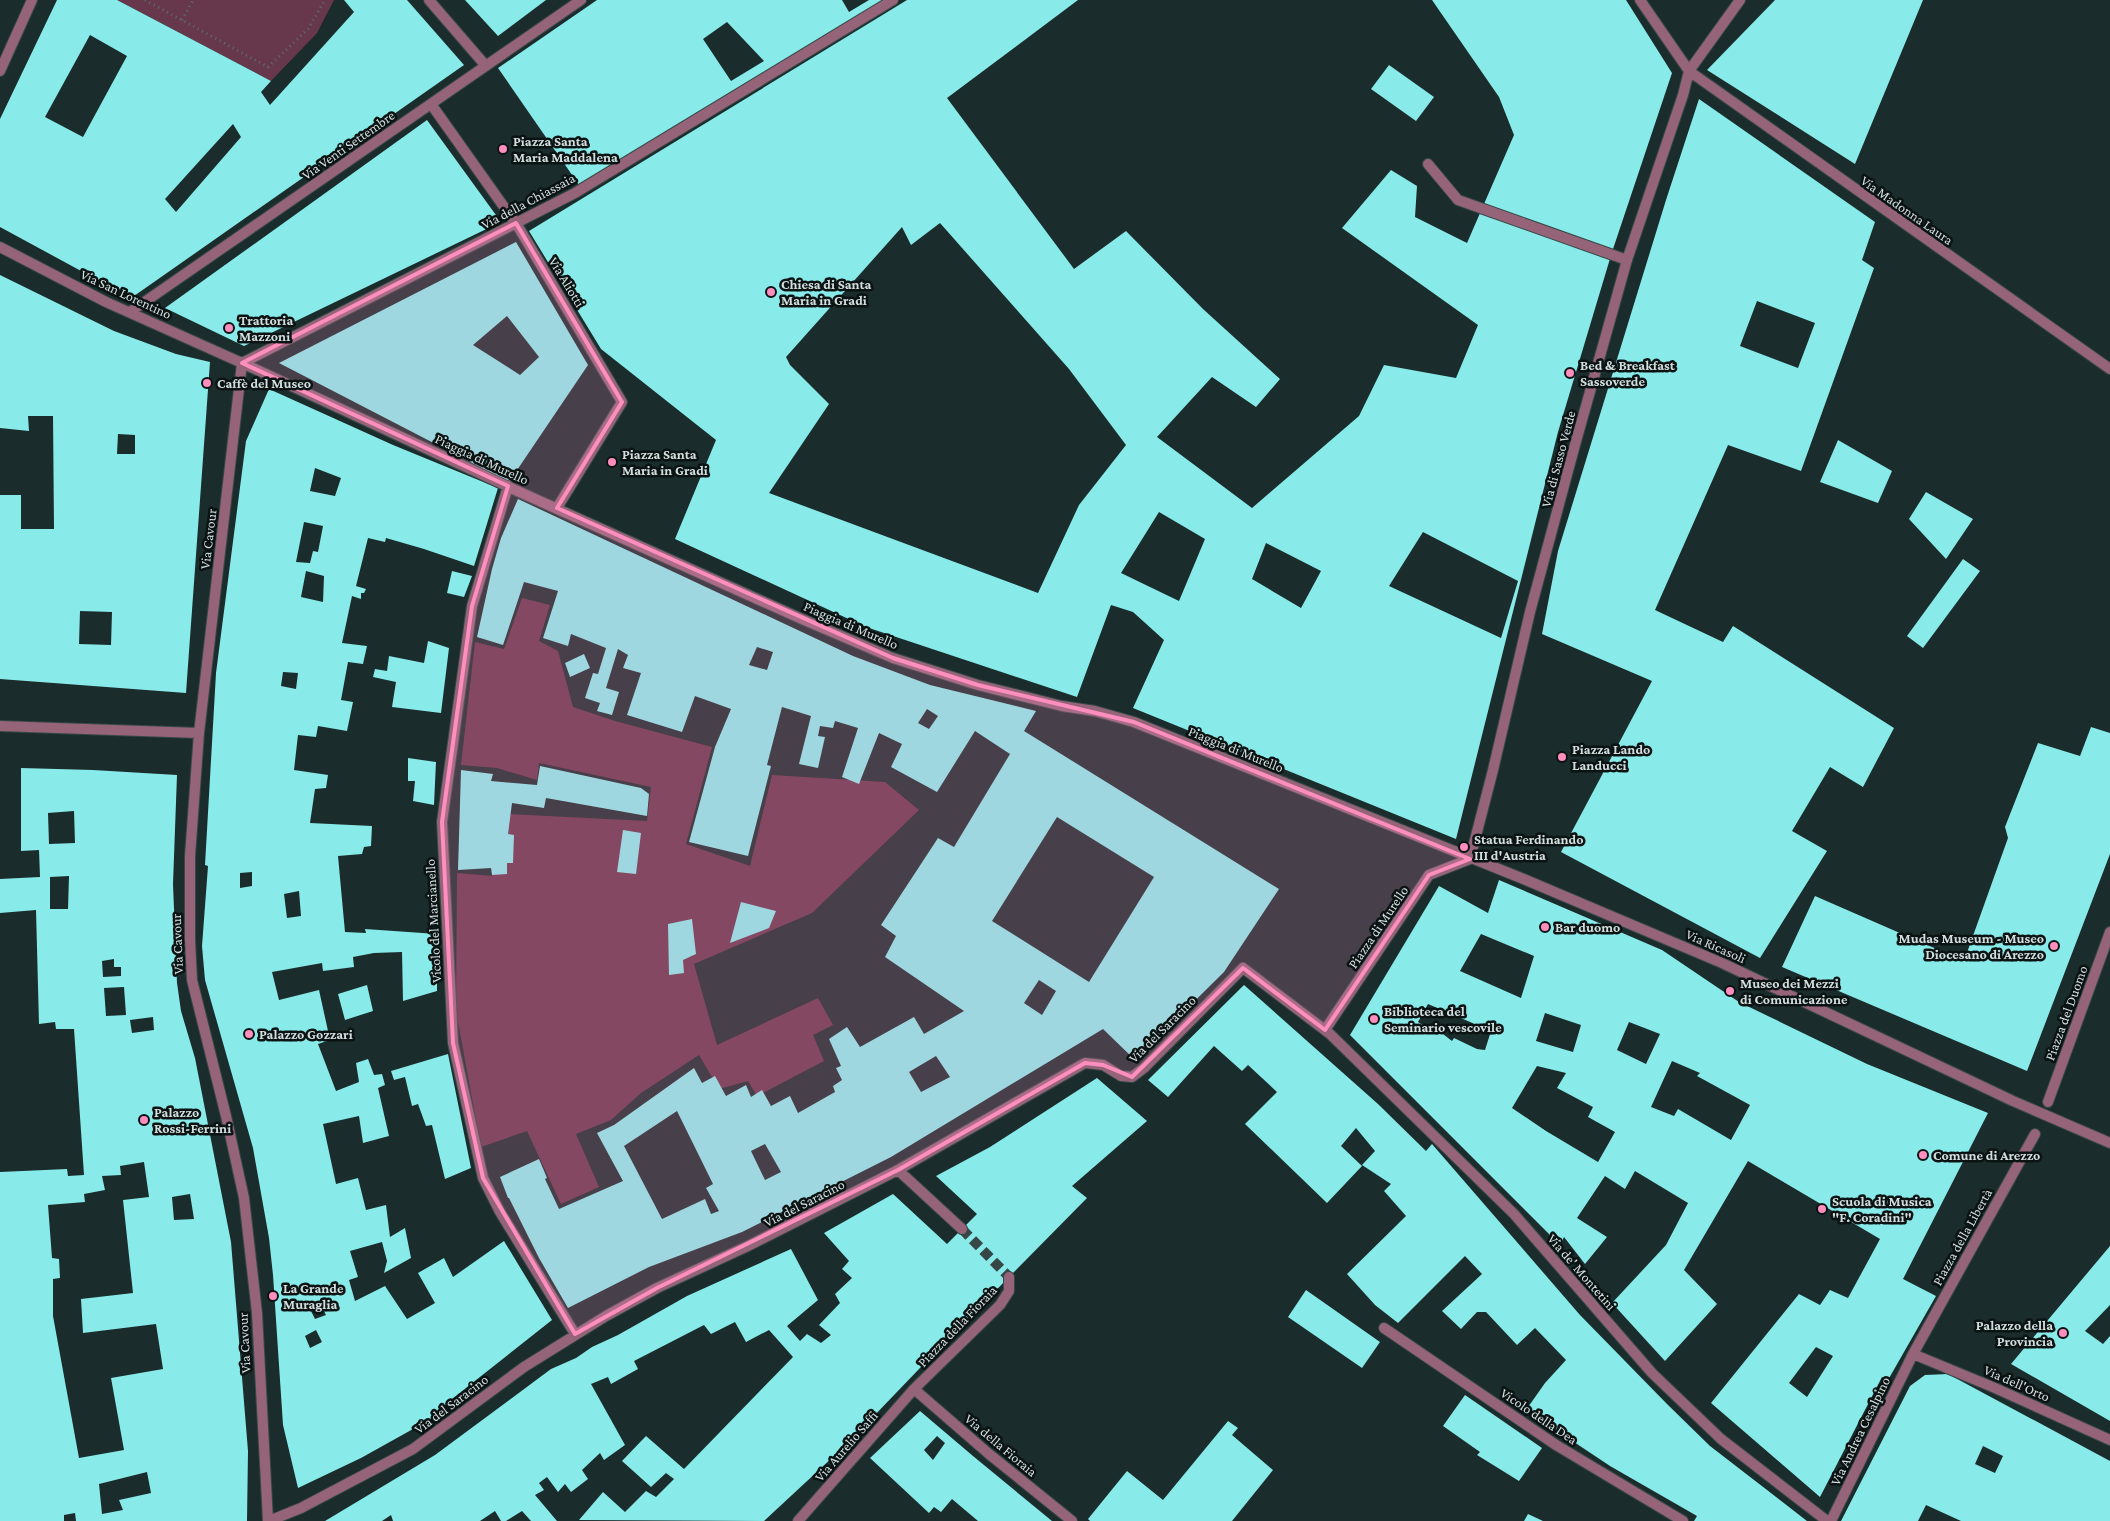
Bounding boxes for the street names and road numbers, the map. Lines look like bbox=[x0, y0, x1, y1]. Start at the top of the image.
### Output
street label: Via Venti Settembre bbox=[298, 107, 398, 183]
street label: Via della Chiassaia bbox=[478, 169, 578, 232]
street label: Via Madonna Laura bbox=[1858, 172, 1957, 248]
street label: Via Aliotti bbox=[546, 254, 588, 310]
street label: Via San Lorentino bbox=[78, 266, 174, 322]
street label: Via di Sasso Verde bbox=[1537, 409, 1579, 509]
street label: Piaggia di Murello bbox=[433, 430, 531, 488]
street label: Via Cavour bbox=[196, 508, 220, 570]
street label: Piaggia di Murello bbox=[801, 598, 901, 652]
street label: Piaggia di Murello bbox=[1186, 723, 1286, 775]
street label: Vicolo del Marcianello bbox=[422, 859, 444, 983]
street label: Piazza di Murello bbox=[1345, 883, 1411, 971]
street label: Via Cavour bbox=[168, 913, 186, 975]
street label: Via Ricasoli bbox=[1683, 926, 1749, 966]
street label: Piazza del Duomo bbox=[2041, 963, 2091, 1063]
street label: Via del Saracino bbox=[1125, 992, 1199, 1066]
street label: Via del Saracino bbox=[761, 1176, 847, 1230]
street label: Piazza della Libertà bbox=[1929, 1185, 1995, 1288]
street label: Via de' Montetini bbox=[1544, 1230, 1620, 1314]
street label: Piazza della Fioraia bbox=[914, 1282, 1000, 1370]
street label: Via Cavour bbox=[234, 1312, 254, 1374]
street label: Via dell'Orto bbox=[1982, 1361, 2052, 1405]
street label: Via del Saracino bbox=[411, 1371, 491, 1437]
street label: Via Andrea Cesalpino bbox=[1827, 1374, 1893, 1488]
street label: Vicolo della Dea bbox=[1498, 1384, 1581, 1448]
street label: Via Aurelio Saffi bbox=[811, 1407, 881, 1485]
street label: Via della Fioraia bbox=[962, 1410, 1041, 1480]

